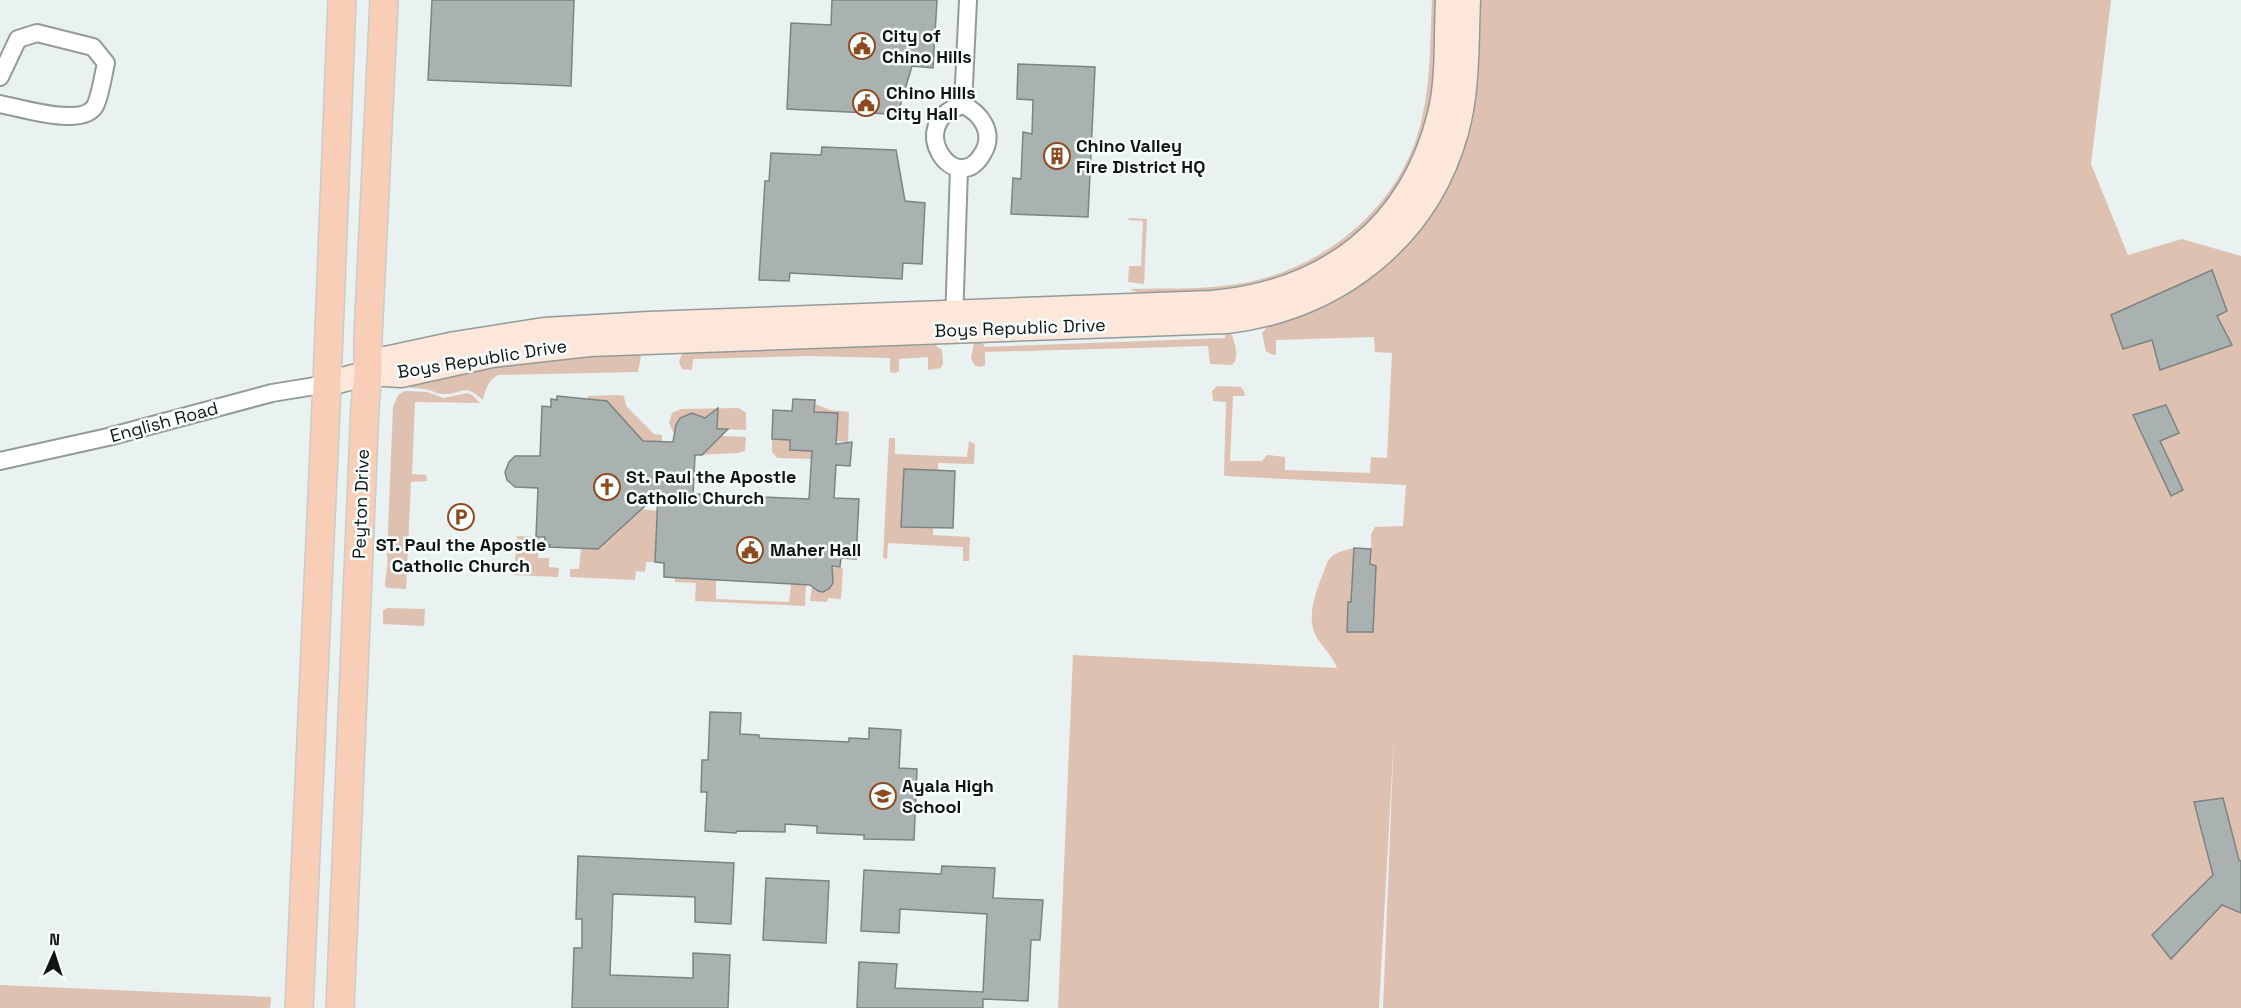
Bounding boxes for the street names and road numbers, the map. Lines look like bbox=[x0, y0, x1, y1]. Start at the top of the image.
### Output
street label: Boys Republic Drive bbox=[934, 313, 1106, 342]
street label: Boys Republic Drive bbox=[395, 334, 569, 383]
street label: English Road bbox=[107, 396, 220, 447]
street label: Peyton Drive bbox=[347, 449, 374, 559]

